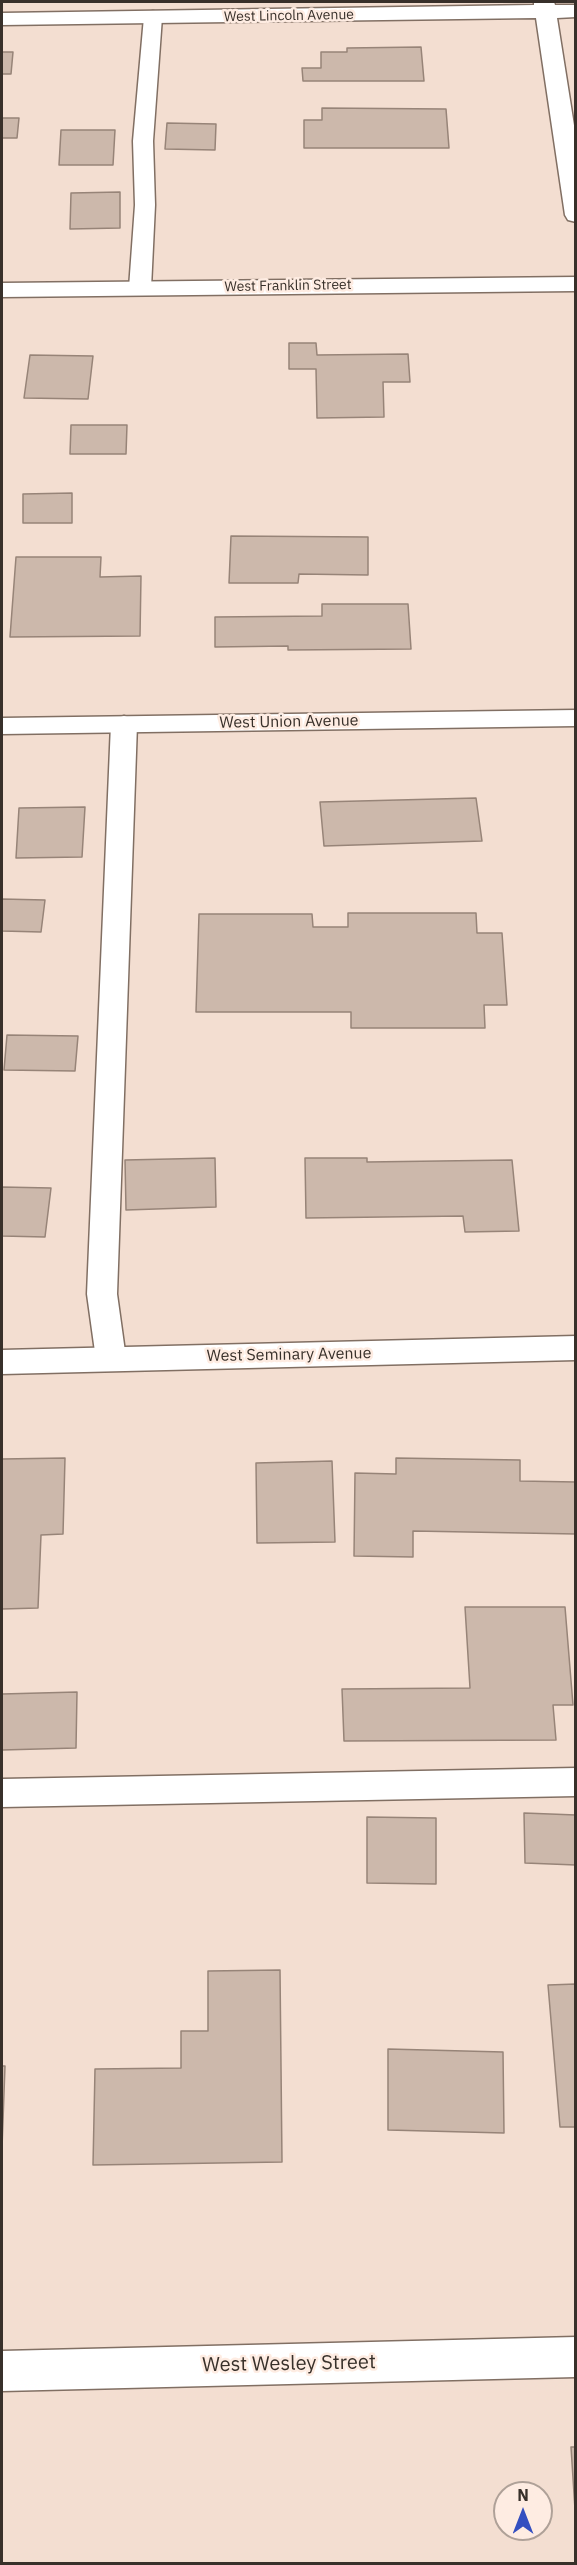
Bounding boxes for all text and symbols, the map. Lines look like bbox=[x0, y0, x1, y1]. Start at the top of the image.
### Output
street label: West Lincoln Avenue bbox=[224, 6, 354, 26]
street label: West Franklin Street bbox=[224, 276, 352, 296]
street label: West Union Avenue bbox=[219, 711, 359, 733]
street label: West Seminary Avenue bbox=[206, 1344, 372, 1366]
street label: West Wesley Street bbox=[202, 2350, 376, 2378]
north arrow bbox=[493, 2481, 553, 2541]
text: N bbox=[517, 2485, 529, 2505]

